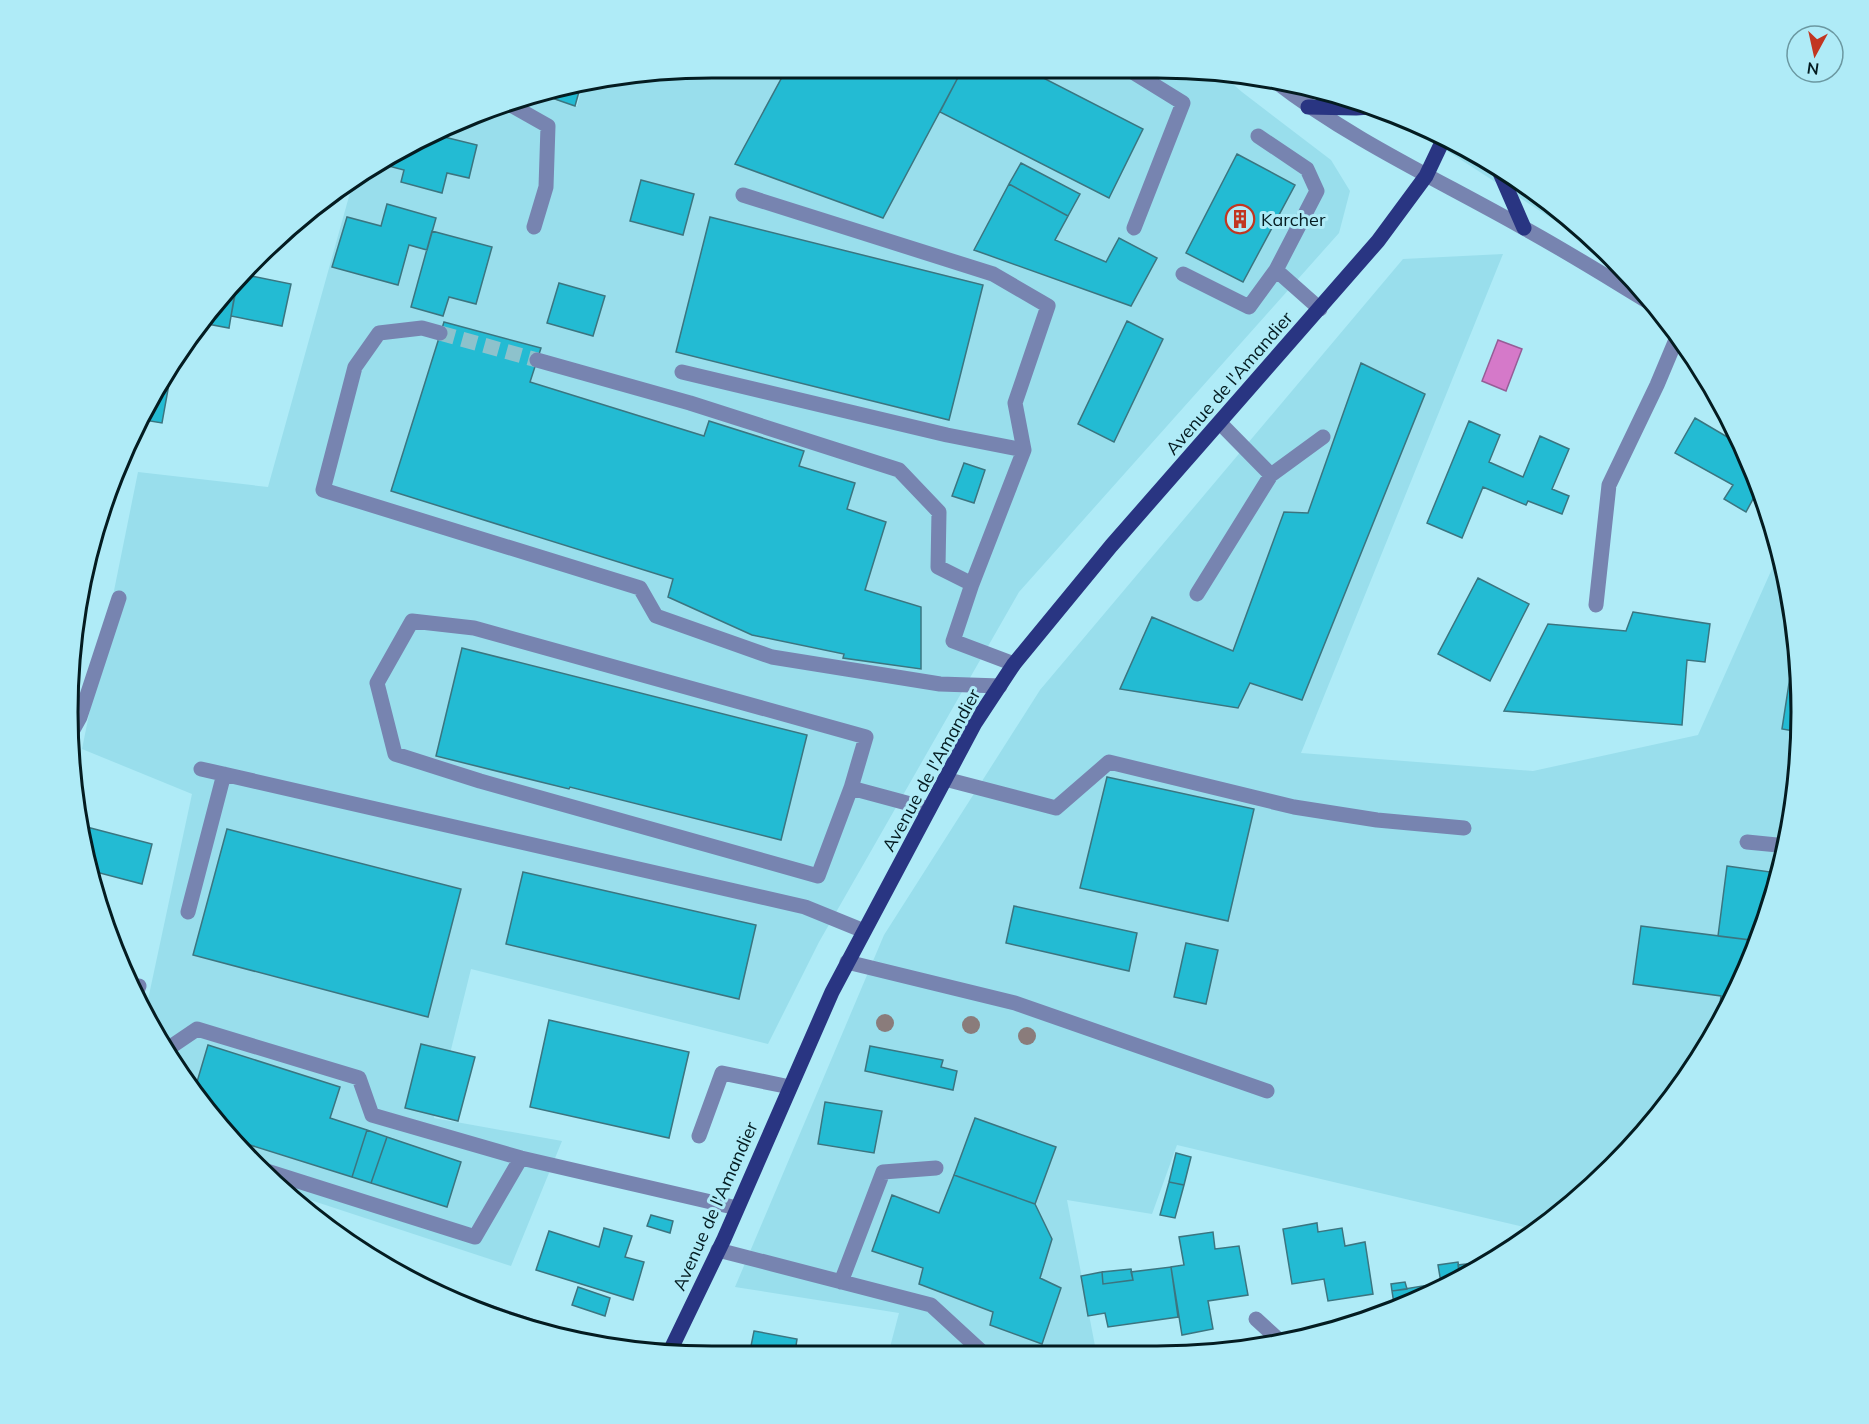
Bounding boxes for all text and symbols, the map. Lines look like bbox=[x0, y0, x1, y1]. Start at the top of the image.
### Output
north arrow bbox=[1785, 24, 1845, 84]
text: N bbox=[1806, 58, 1820, 80]
building icon: Karcher bbox=[1224, 203, 1256, 235]
place label: Karcher bbox=[1261, 208, 1326, 231]
street label: Avenue de l'Amandier bbox=[1160, 306, 1298, 460]
street label: Avenue de l'Amandier bbox=[877, 684, 986, 855]
street label: Avenue de l'Amandier bbox=[667, 1117, 763, 1294]

